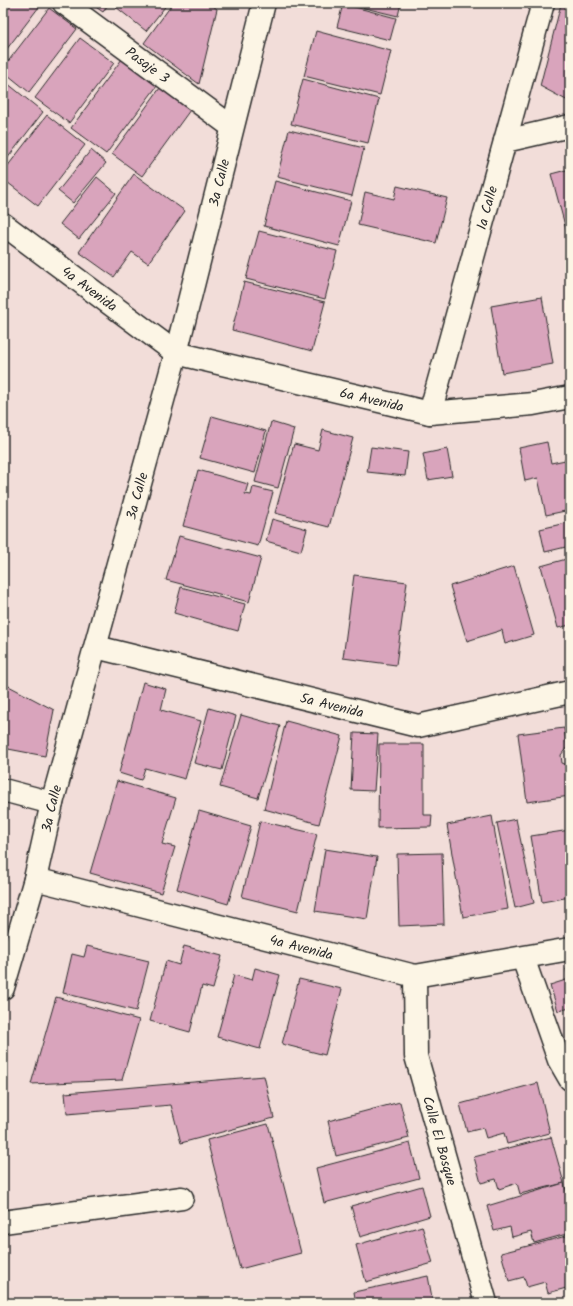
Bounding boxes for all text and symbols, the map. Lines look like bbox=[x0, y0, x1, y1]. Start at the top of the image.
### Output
street label: Pasaje 3 bbox=[120, 42, 174, 89]
street label: 3a Calle bbox=[203, 156, 237, 209]
street label: 1a Calle bbox=[471, 183, 504, 232]
street label: 4a Avenida bbox=[56, 261, 122, 318]
street label: 6a Avenida bbox=[337, 382, 406, 418]
street label: 3a Calle bbox=[121, 469, 155, 522]
street label: 5a Avenida bbox=[298, 687, 366, 724]
street label: 3a Calle bbox=[36, 782, 69, 835]
street label: 4a Avenida bbox=[267, 929, 335, 967]
street label: Calle El Bosque bbox=[416, 1094, 462, 1189]

